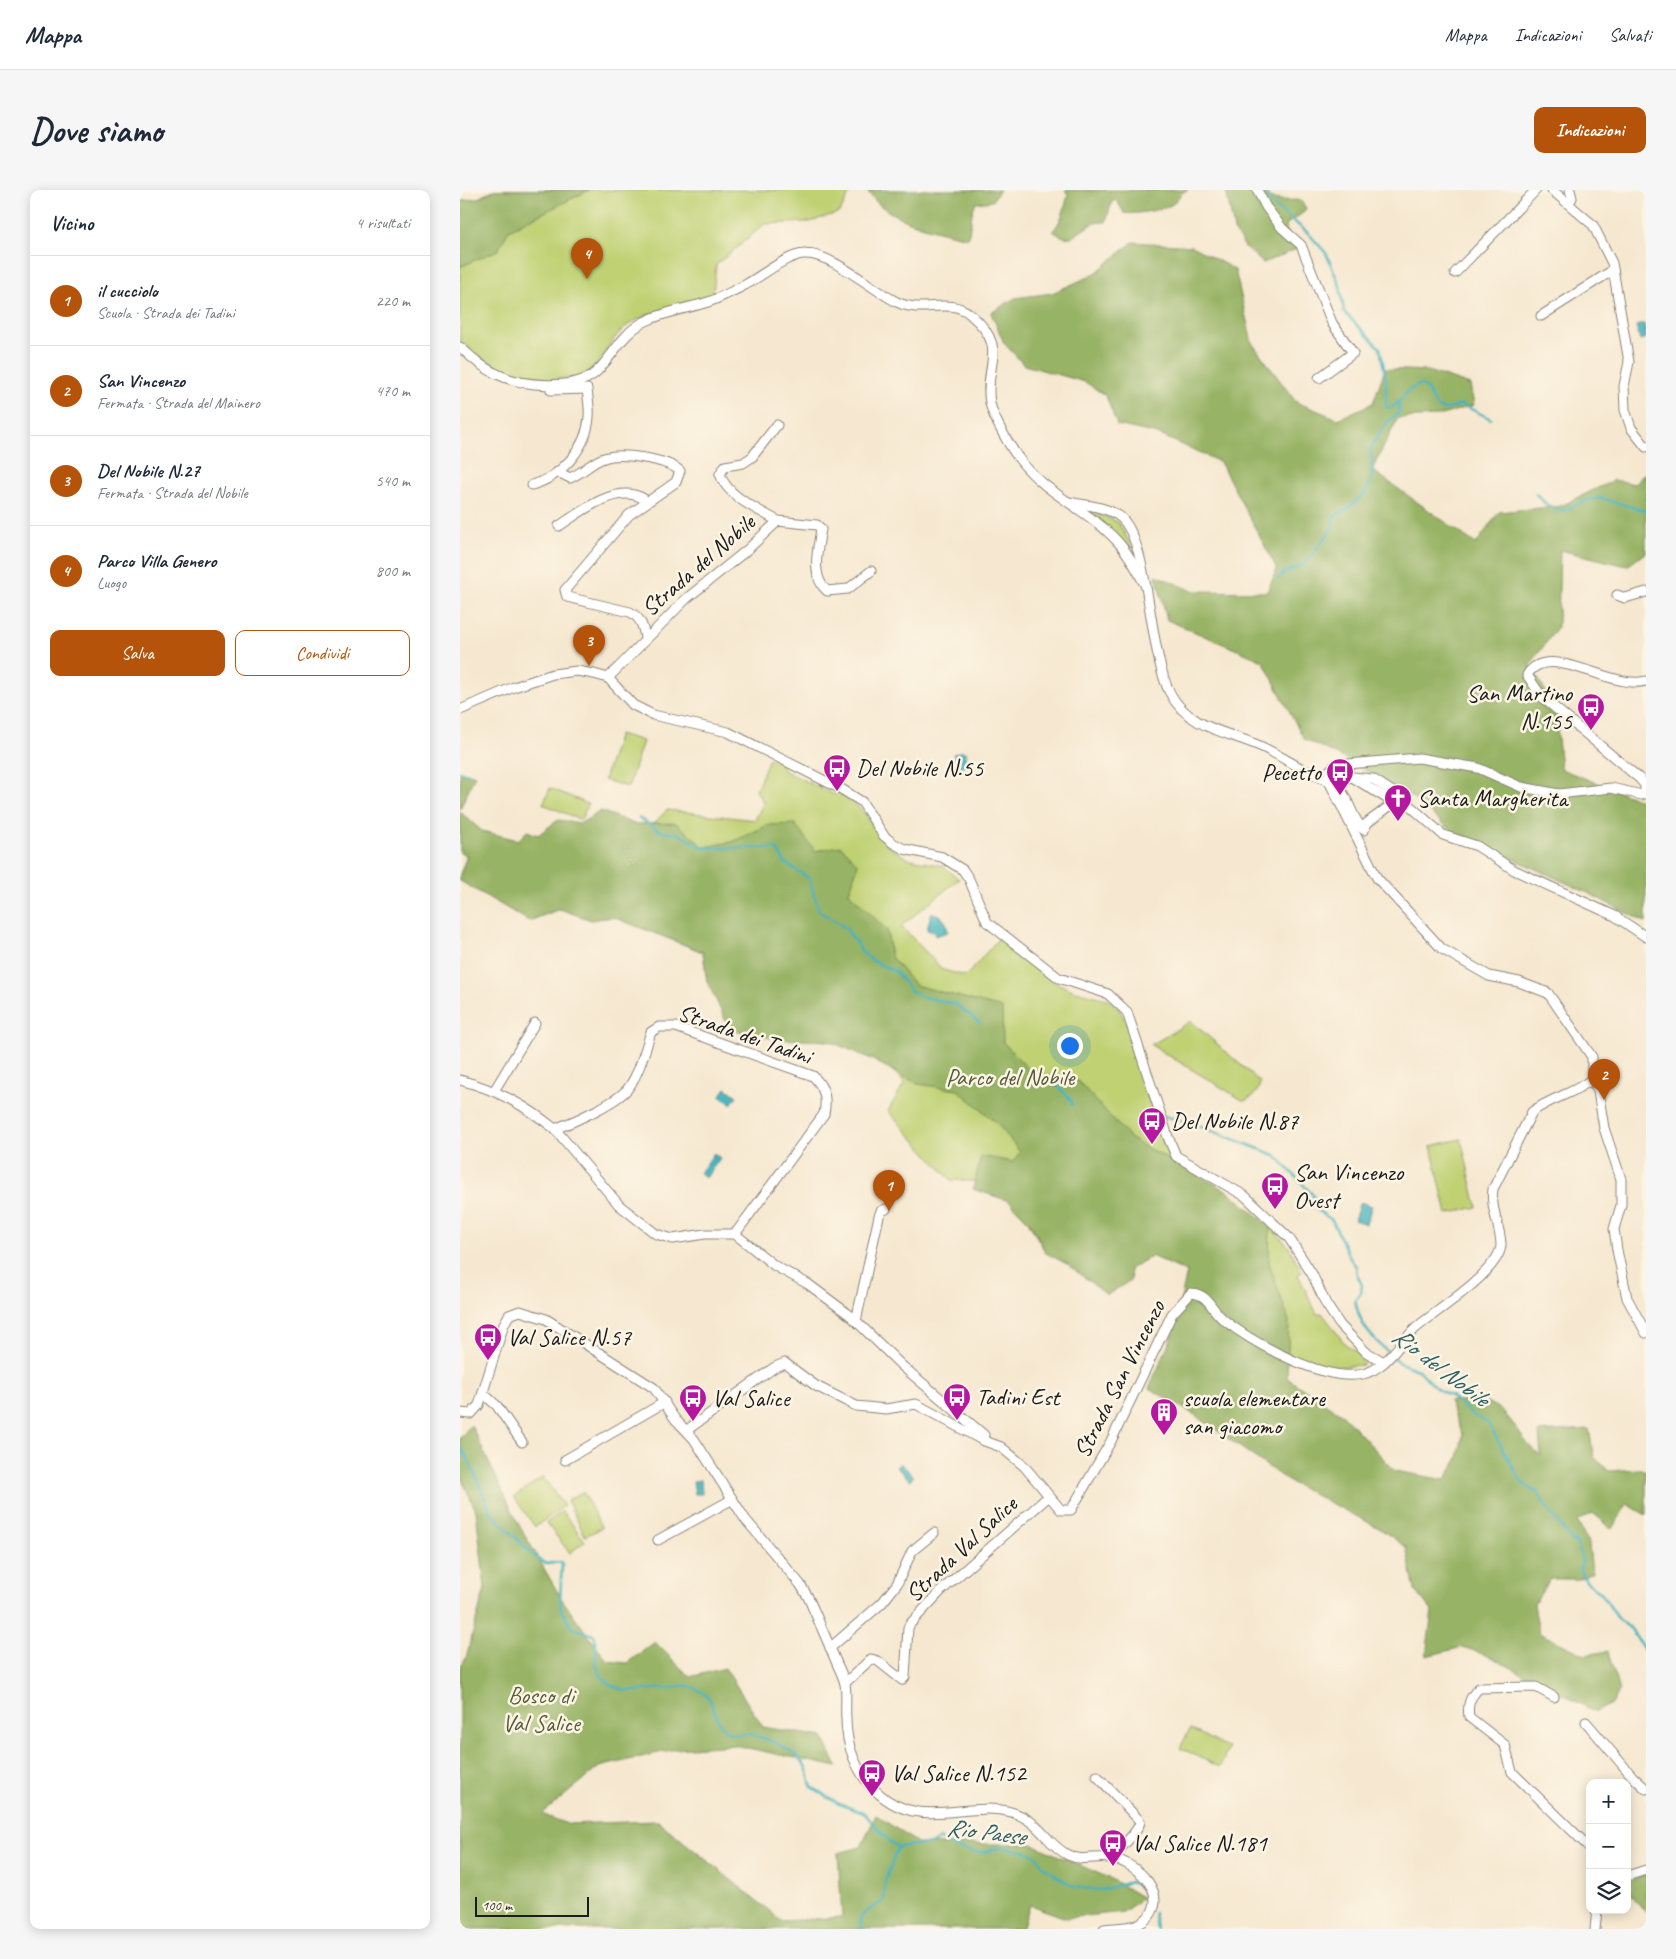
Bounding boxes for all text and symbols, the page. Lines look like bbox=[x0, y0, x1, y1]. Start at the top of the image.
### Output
text: Mappa bbox=[25, 20, 81, 50]
text: Mappa bbox=[1445, 24, 1487, 46]
text: Indicazioni bbox=[1515, 24, 1581, 46]
text: Salvati bbox=[1609, 24, 1651, 46]
button: Indicazioni bbox=[1534, 107, 1646, 153]
text: Dove siamo bbox=[30, 108, 163, 153]
text: Vicino bbox=[50, 210, 93, 236]
text: 4 risultati bbox=[356, 213, 410, 233]
pin: 4 bbox=[571, 238, 603, 279]
text: il cucciolo bbox=[97, 279, 158, 303]
text: 1 bbox=[62, 291, 70, 311]
text: 220 m bbox=[376, 291, 410, 311]
text: Scuola · Strada dei Tadini bbox=[97, 303, 235, 323]
text: San Vincenzo bbox=[97, 369, 185, 393]
text: 2 bbox=[62, 381, 70, 401]
text: 470 m bbox=[376, 381, 410, 401]
text: Fermata · Strada del Mainero bbox=[97, 393, 260, 413]
text: Del Nobile N.27 bbox=[97, 459, 200, 483]
text: 3 bbox=[62, 471, 70, 491]
text: 540 m bbox=[376, 471, 410, 491]
text: Fermata · Strada del Nobile bbox=[97, 483, 248, 503]
street label: Strada del Nobile bbox=[635, 506, 763, 623]
text: Parco Villa Genero bbox=[97, 549, 216, 573]
text: 4 bbox=[62, 561, 70, 581]
text: 800 m bbox=[376, 561, 410, 581]
text: Luogo bbox=[97, 573, 126, 593]
pin: 3 bbox=[573, 625, 605, 666]
button: Salva bbox=[50, 630, 225, 676]
button: Condividi bbox=[235, 630, 410, 676]
place label: San Martino N.155 bbox=[1466, 678, 1574, 736]
bus stop icon: San Martino N.155 bbox=[1576, 692, 1606, 731]
bus stop icon: Del Nobile N.55 bbox=[822, 753, 852, 792]
place label: Del Nobile N.55 bbox=[856, 753, 985, 783]
place label: Pecetto bbox=[1262, 757, 1323, 787]
bus stop icon: Pecetto bbox=[1325, 757, 1355, 796]
church icon: Santa Margherita bbox=[1383, 783, 1413, 822]
place label: Santa Margherita bbox=[1417, 783, 1569, 813]
street label: Strada dei Tadini bbox=[674, 997, 818, 1072]
your location bbox=[1057, 1033, 1083, 1059]
pin: 2 bbox=[1588, 1059, 1620, 1100]
park label: Parco del Nobile bbox=[946, 1062, 1077, 1092]
bus stop icon: Del Nobile N.87 bbox=[1137, 1106, 1167, 1145]
place label: Del Nobile N.87 bbox=[1171, 1106, 1300, 1136]
place label: San Vincenzo Ovest bbox=[1294, 1157, 1405, 1215]
pin: 1 bbox=[873, 1170, 905, 1211]
bus stop icon: San Vincenzo Ovest bbox=[1260, 1171, 1290, 1210]
street label: Strada San Vincenzo bbox=[1066, 1294, 1172, 1463]
water label: Rio del Nobile bbox=[1386, 1320, 1498, 1416]
bus stop icon: Val Salice N.57 bbox=[473, 1322, 503, 1361]
place label: Val Salice N.57 bbox=[507, 1322, 632, 1352]
bus stop icon: Tadini Est bbox=[942, 1382, 972, 1421]
place label: Tadini Est bbox=[976, 1382, 1061, 1412]
bus stop icon: Val Salice bbox=[678, 1383, 708, 1422]
place label: Val Salice bbox=[712, 1383, 792, 1413]
place label: scuola elementare san giacomo bbox=[1183, 1383, 1327, 1441]
building icon: scuola elementare san giacomo bbox=[1149, 1397, 1179, 1436]
street label: Strada Val Salice bbox=[899, 1488, 1025, 1608]
park label: Bosco di Val Salice bbox=[502, 1680, 582, 1738]
bus stop icon: Val Salice N.152 bbox=[857, 1758, 887, 1797]
place label: Val Salice N.152 bbox=[891, 1758, 1028, 1788]
map controls bbox=[1586, 1779, 1631, 1914]
button: + bbox=[1586, 1779, 1631, 1824]
water label: Rio Paese bbox=[945, 1811, 1031, 1853]
button: − bbox=[1586, 1824, 1631, 1869]
bus stop icon: Val Salice N.181 bbox=[1098, 1828, 1128, 1867]
place label: Val Salice N.181 bbox=[1132, 1828, 1268, 1858]
button: layers bbox=[1586, 1869, 1631, 1914]
scale bar bbox=[475, 1894, 589, 1917]
text: 100 m bbox=[482, 1897, 512, 1914]

